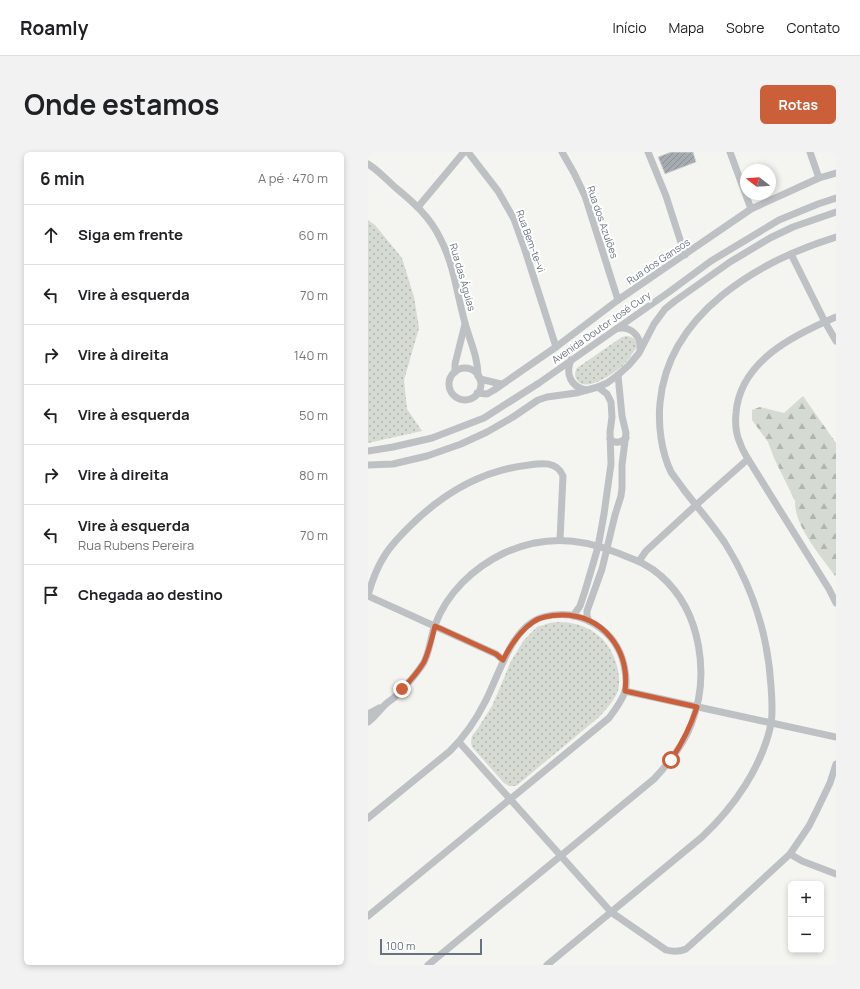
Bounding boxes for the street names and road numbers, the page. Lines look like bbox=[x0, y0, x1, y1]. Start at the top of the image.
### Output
street label: Rua dos Azulões bbox=[584, 184, 622, 260]
street label: Rua Bem-te-vi bbox=[513, 208, 549, 274]
street label: Rua dos Gansos bbox=[624, 235, 692, 287]
street label: Rua das Águias bbox=[447, 241, 479, 313]
street label: Avenida Doutor José Cury bbox=[549, 287, 654, 366]

